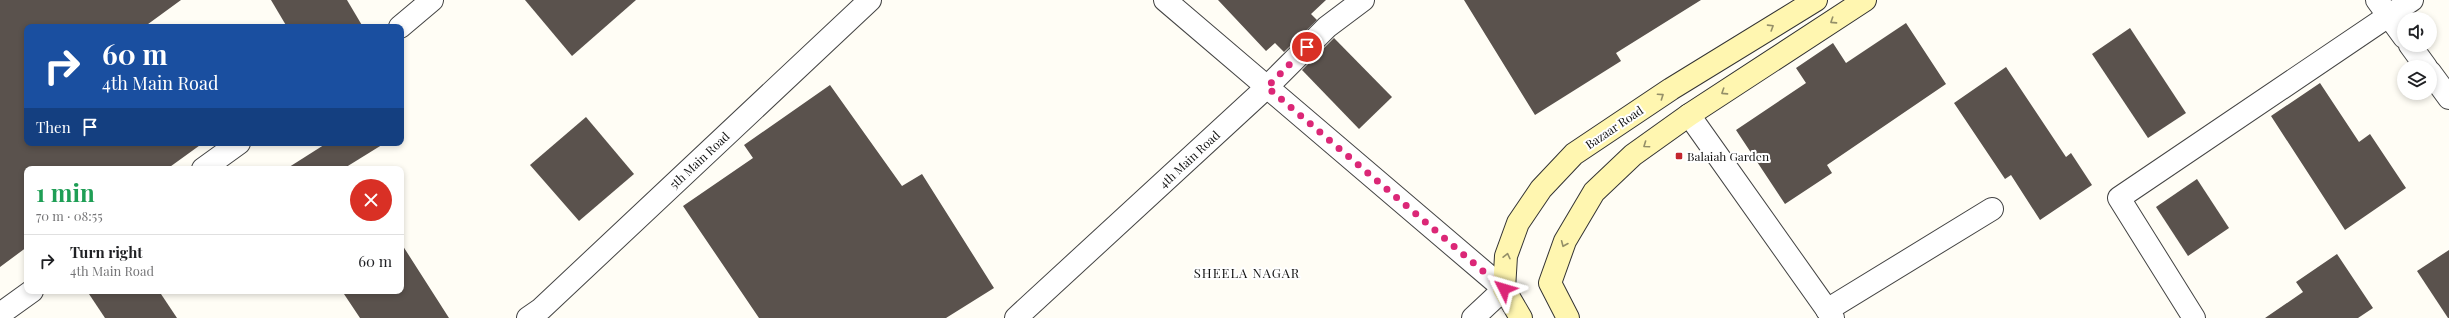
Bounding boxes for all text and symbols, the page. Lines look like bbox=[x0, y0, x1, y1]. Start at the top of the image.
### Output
map controls bbox=[2397, 12, 2437, 100]
button: sound bbox=[2397, 12, 2437, 52]
one-way arrow bbox=[1830, 16, 1837, 24]
one-way arrow bbox=[1767, 24, 1774, 32]
pin bbox=[1290, 30, 1324, 64]
text: 60 m bbox=[102, 35, 168, 72]
icon: arrive bbox=[1296, 36, 1318, 58]
icon: right bbox=[36, 40, 88, 92]
button: layers bbox=[2397, 60, 2437, 100]
text: 4th Main Road bbox=[102, 71, 218, 95]
one-way arrow bbox=[1721, 87, 1728, 95]
one-way arrow bbox=[1657, 93, 1664, 101]
street label: Bazaar Road bbox=[1582, 102, 1646, 152]
icon: arrive bbox=[79, 116, 101, 138]
text: Then bbox=[36, 117, 71, 137]
street label: 4th Main Road bbox=[1155, 127, 1223, 191]
street label: 5th Main Road bbox=[666, 128, 732, 192]
one-way arrow bbox=[1643, 141, 1650, 148]
place label: Balaiah Garden bbox=[1687, 148, 1769, 164]
marker: Balaiah Garden bbox=[1674, 151, 1684, 161]
text: 1 min bbox=[36, 176, 95, 208]
button: close bbox=[350, 179, 392, 221]
text: 70 m · 08:55 bbox=[36, 207, 103, 224]
one-way arrow bbox=[1561, 240, 1569, 248]
text: Turn right bbox=[70, 242, 143, 262]
icon: right bbox=[36, 250, 58, 272]
text: 60 m bbox=[358, 251, 392, 271]
one-way arrow bbox=[1503, 252, 1511, 259]
text: 4th Main Road bbox=[70, 262, 154, 279]
district label: SHEELA NAGAR bbox=[1194, 264, 1300, 281]
position arrow bbox=[1483, 268, 1525, 310]

